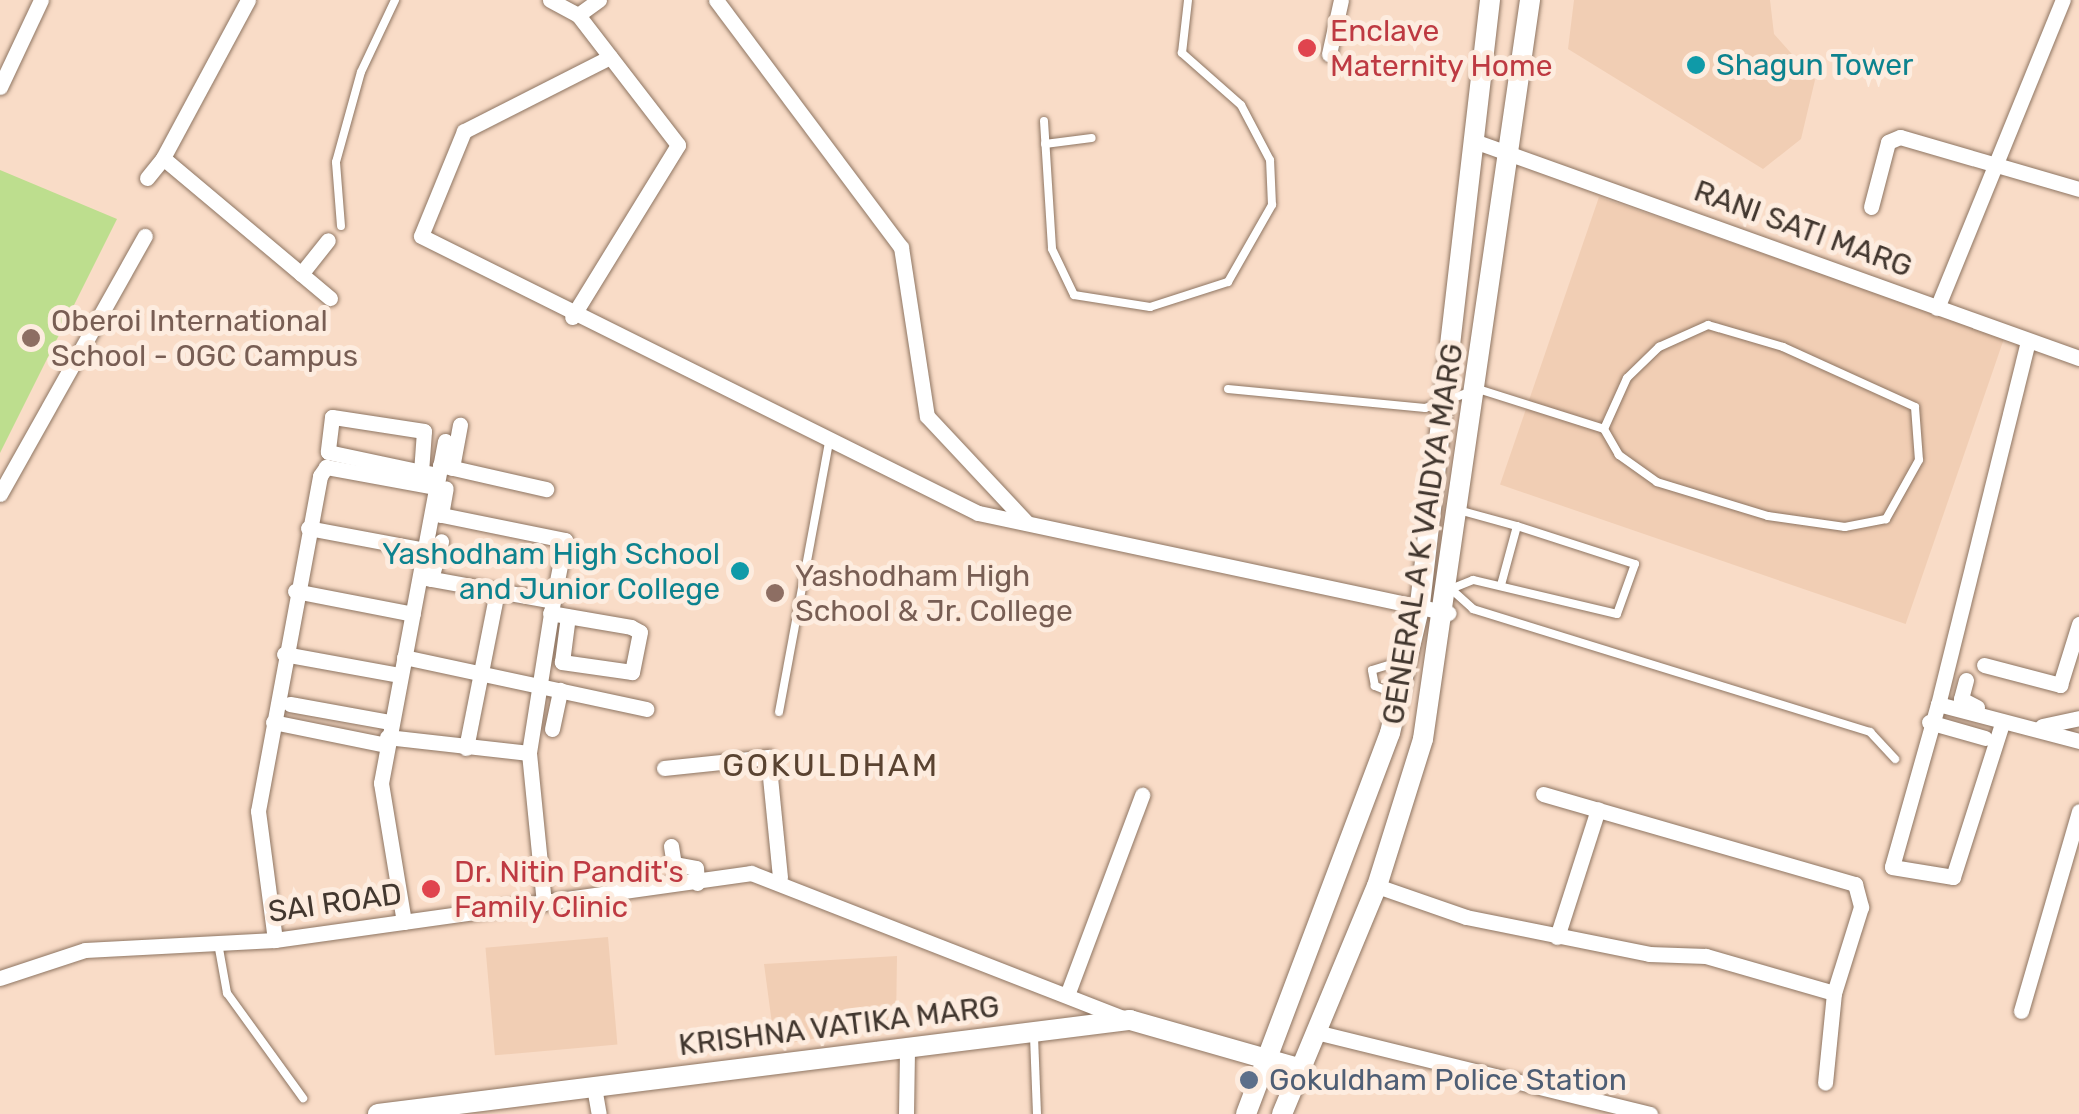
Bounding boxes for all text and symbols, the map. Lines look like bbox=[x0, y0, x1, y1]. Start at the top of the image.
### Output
place label: Enclave Maternity Home bbox=[1330, 13, 1553, 84]
marker: Enclave Maternity Home bbox=[1294, 35, 1320, 61]
place label: Shagun Tower bbox=[1716, 47, 1914, 83]
marker: Shagun Tower bbox=[1685, 54, 1707, 76]
street label: RANI SATI MARG bbox=[1689, 173, 1917, 285]
place label: Oberoi International School - OGC Campus bbox=[51, 303, 358, 374]
marker: Oberoi International School - OGC Campus bbox=[20, 327, 42, 349]
street label: GENERAL A K VAIDYA MARG bbox=[1375, 339, 1471, 729]
place label: Yashodham High School and Junior College bbox=[382, 536, 720, 606]
place label: Yashodham High School & Jr. College bbox=[795, 558, 1073, 628]
marker: Yashodham High School and Junior College bbox=[729, 560, 751, 582]
marker: Yashodham High School & Jr. College bbox=[764, 582, 786, 604]
district label: GOKULDHAM bbox=[722, 746, 940, 784]
place label: Dr. Nitin Pandit's Family Clinic bbox=[454, 854, 684, 924]
street label: SAI ROAD bbox=[266, 876, 404, 930]
marker: Dr. Nitin Pandit's Family Clinic bbox=[418, 876, 444, 902]
street label: KRISHNA VATIKA MARG bbox=[675, 988, 1003, 1064]
place label: Gokuldham Police Station bbox=[1269, 1062, 1627, 1098]
marker: Gokuldham Police Station bbox=[1238, 1069, 1260, 1091]

